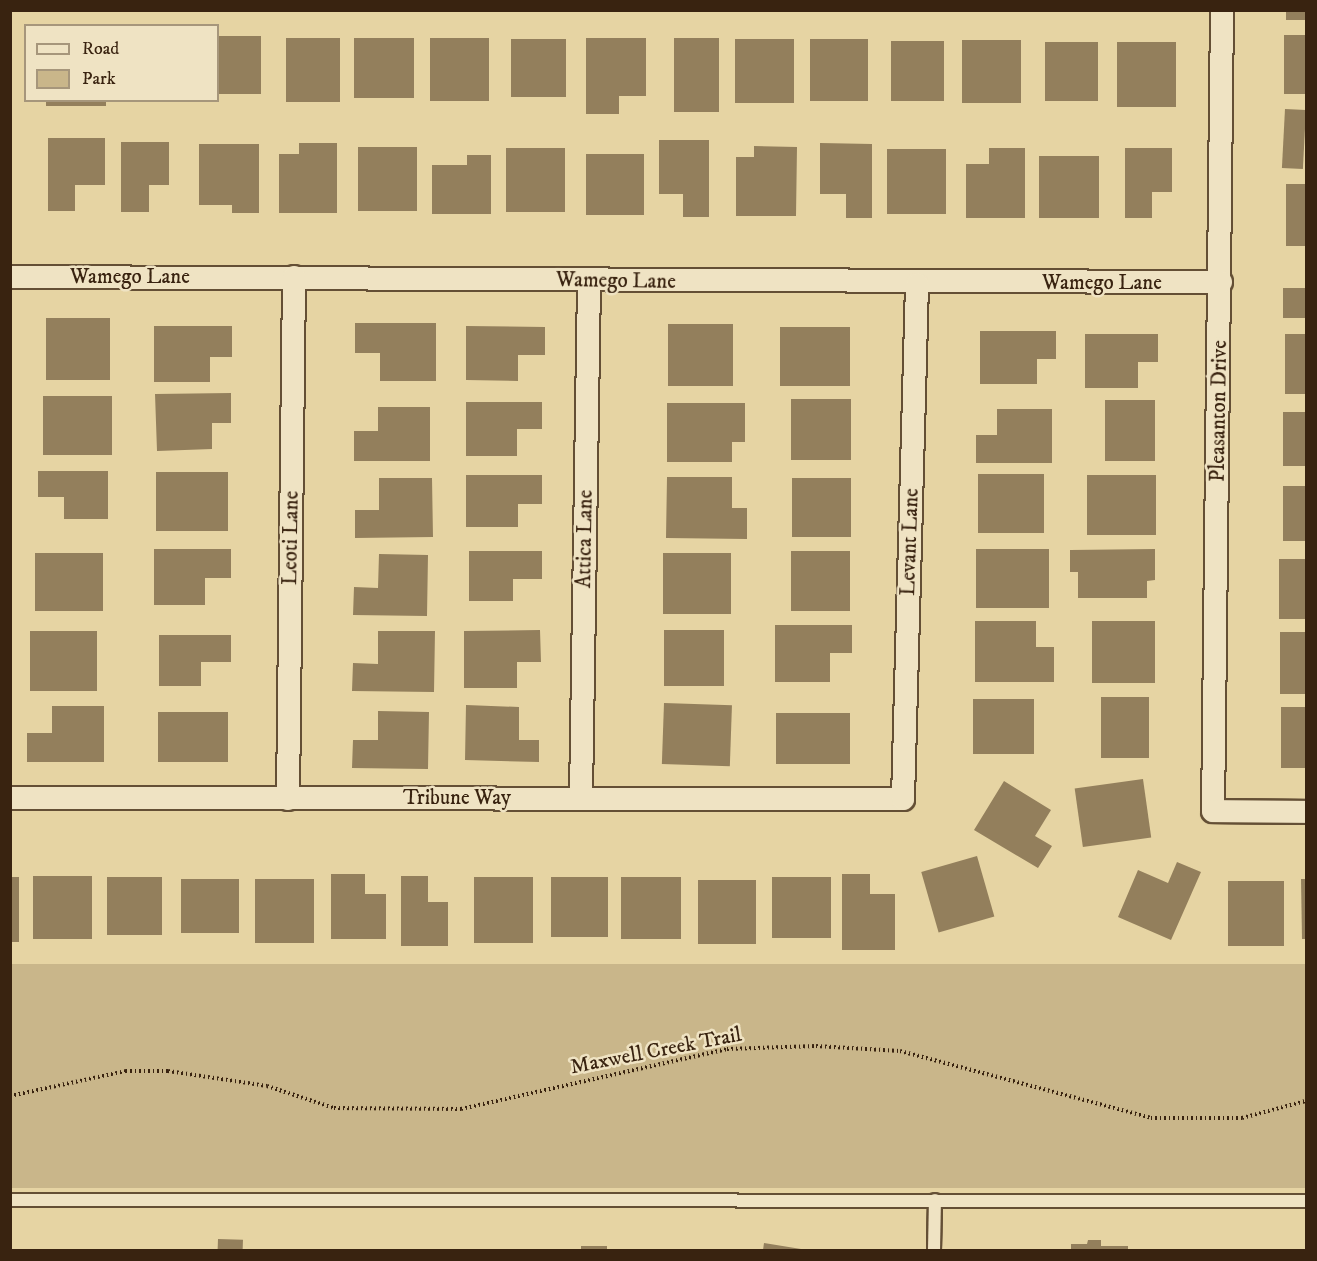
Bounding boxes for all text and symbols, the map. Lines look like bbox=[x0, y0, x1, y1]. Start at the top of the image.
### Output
legend bbox=[24, 24, 219, 102]
text: Road bbox=[82, 38, 119, 60]
text: Park bbox=[82, 68, 116, 90]
street label: Wamego Lane bbox=[70, 264, 190, 290]
street label: Wamego Lane bbox=[556, 267, 676, 295]
street label: Wamego Lane bbox=[1042, 270, 1162, 296]
street label: Pleasanton Drive bbox=[1205, 340, 1233, 482]
street label: Levant Lane bbox=[896, 488, 924, 596]
street label: Attica Lane bbox=[572, 490, 598, 588]
street label: Leoti Lane bbox=[278, 491, 304, 585]
street label: Tribune Way bbox=[403, 785, 511, 811]
street label: Maxwell Creek Trail bbox=[568, 1022, 744, 1080]

